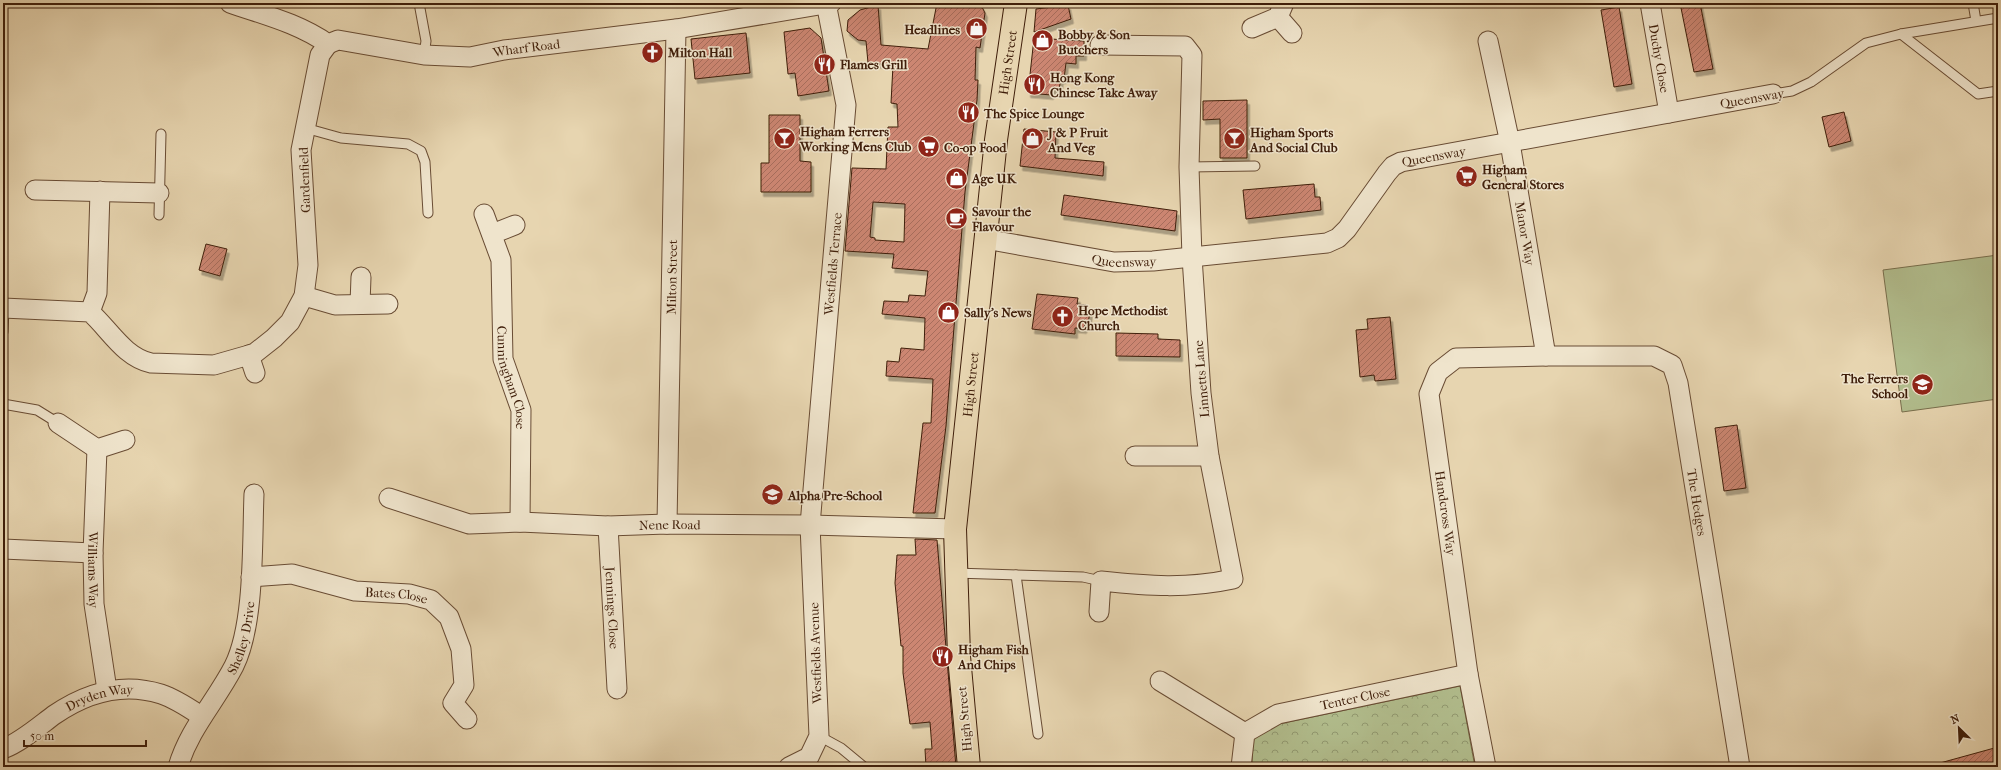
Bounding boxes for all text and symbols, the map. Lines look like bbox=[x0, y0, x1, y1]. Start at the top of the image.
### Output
shop icon: Headlines bbox=[963, 16, 989, 42]
place label: Headlines bbox=[904, 22, 960, 37]
street label: Duchy Close bbox=[1646, 23, 1672, 94]
place label: Bobby & Son Butchers bbox=[1058, 27, 1131, 57]
shop icon: Bobby & Son Butchers bbox=[1029, 28, 1055, 54]
street label: High Street bbox=[996, 29, 1020, 96]
street label: Wharf Road bbox=[491, 36, 562, 60]
church icon: Milton Hall bbox=[639, 39, 665, 65]
place label: Milton Hall bbox=[667, 45, 733, 60]
restaurant icon: Flames Grill bbox=[811, 51, 837, 77]
place label: Flames Grill bbox=[839, 57, 908, 72]
place label: Hong Kong Chinese Take Away bbox=[1050, 70, 1159, 101]
restaurant icon: Hong Kong Chinese Take Away bbox=[1021, 71, 1047, 97]
street label: Queensway bbox=[1719, 85, 1786, 112]
restaurant icon: The Spice Lounge bbox=[956, 100, 982, 126]
place label: The Spice Lounge bbox=[983, 106, 1085, 122]
place label: Higham Ferrers Working Mens Club bbox=[799, 124, 911, 155]
bar icon: Higham Ferrers Working Mens Club bbox=[771, 125, 797, 151]
place label: J & P Fruit And Veg bbox=[1046, 125, 1108, 156]
place label: Higham Sports And Social Club bbox=[1249, 125, 1338, 155]
shop icon: J & P Fruit And Veg bbox=[1019, 126, 1045, 152]
bar icon: Higham Sports And Social Club bbox=[1221, 126, 1247, 152]
supermarket icon: Co-op Food bbox=[916, 134, 942, 160]
place label: Co-op Food bbox=[944, 140, 1007, 156]
street label: Queensway bbox=[1401, 143, 1468, 170]
street label: Gardenfield bbox=[296, 146, 313, 213]
place label: Higham General Stores bbox=[1482, 162, 1564, 192]
supermarket icon: Higham General Stores bbox=[1454, 163, 1480, 189]
shop icon: Age UK bbox=[944, 165, 970, 191]
place label: Age UK bbox=[971, 171, 1018, 187]
street label: Manor Way bbox=[1512, 200, 1538, 268]
place label: Savour the Flavour bbox=[971, 204, 1032, 234]
cafe icon: Savour the Flavour bbox=[943, 205, 969, 231]
street label: Westfields Terrace bbox=[821, 211, 845, 317]
street label: Milton Street bbox=[664, 239, 680, 315]
street label: Queensway bbox=[1090, 251, 1158, 270]
shop icon: Sally's News bbox=[935, 299, 961, 325]
place label: Hope Methodist Church bbox=[1078, 303, 1168, 333]
church icon: Hope Methodist Church bbox=[1049, 304, 1075, 330]
place label: Sally's News bbox=[964, 305, 1032, 321]
street label: Cunningham Close bbox=[494, 325, 528, 430]
street label: Linnetts Lane bbox=[1191, 339, 1212, 418]
street label: High Street bbox=[960, 351, 982, 418]
place label: The Ferrers School bbox=[1840, 371, 1908, 401]
school or university icon: The Ferrers School bbox=[1910, 372, 1936, 398]
street label: The Hedges bbox=[1684, 468, 1710, 537]
street label: Handcross Way bbox=[1432, 470, 1459, 558]
school or university icon: Alpha Pre-School bbox=[760, 482, 786, 508]
place label: Alpha Pre-School bbox=[787, 488, 883, 504]
street label: Nene Road bbox=[639, 517, 702, 533]
street label: Williams Way bbox=[85, 530, 102, 610]
street label: Jennings Close bbox=[602, 565, 622, 650]
street label: Bates Close bbox=[365, 585, 430, 607]
street label: Shelley Drive bbox=[224, 600, 258, 677]
street label: Westfields Avenue bbox=[806, 601, 825, 705]
place label: Higham Fish And Chips bbox=[957, 642, 1029, 673]
restaurant icon: Higham Fish And Chips bbox=[929, 643, 955, 669]
street label: Dryden Way bbox=[63, 682, 134, 714]
street label: Tenter Close bbox=[1319, 683, 1392, 713]
street label: High Street bbox=[954, 685, 975, 752]
north arrow bbox=[1939, 708, 1979, 748]
text: N bbox=[1949, 711, 1962, 727]
scale bar bbox=[24, 722, 146, 748]
text: 50 m bbox=[30, 729, 54, 743]

